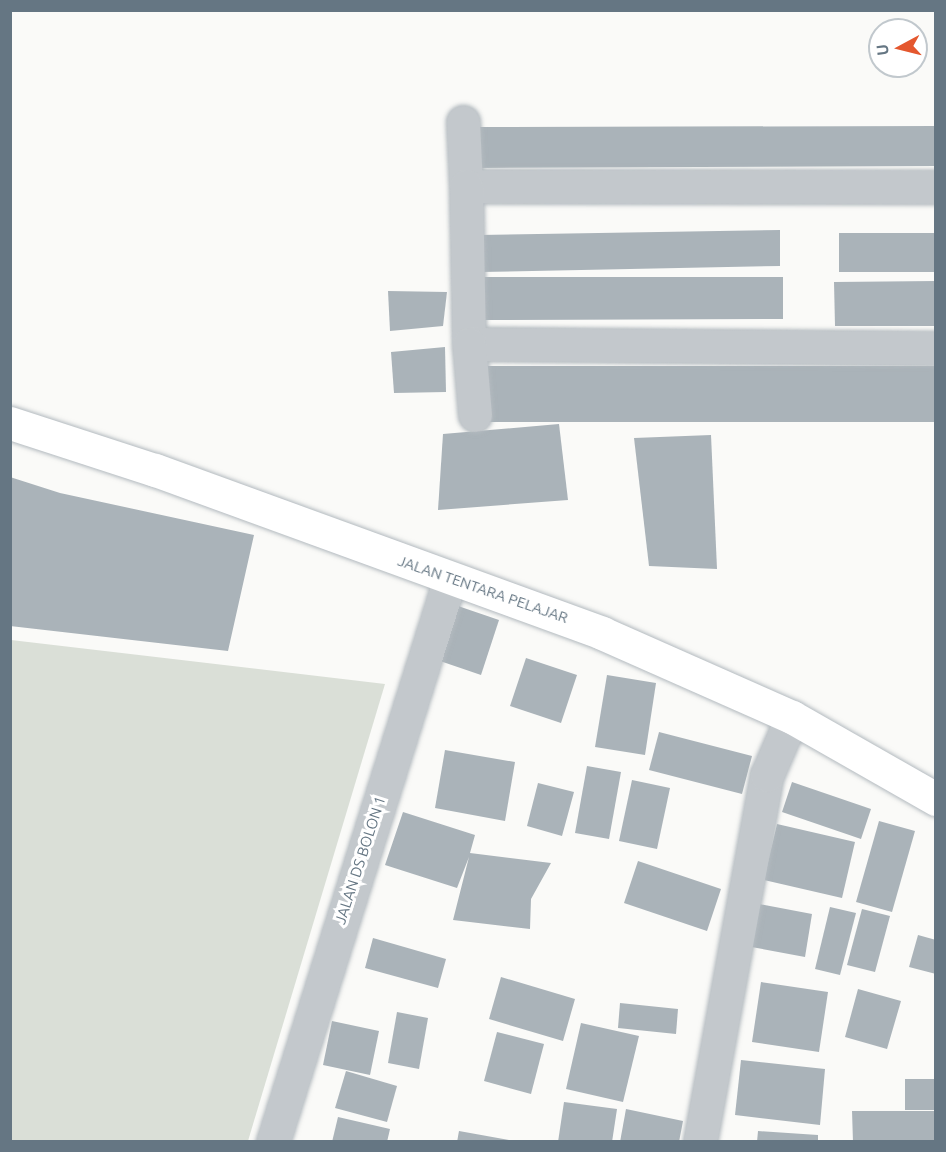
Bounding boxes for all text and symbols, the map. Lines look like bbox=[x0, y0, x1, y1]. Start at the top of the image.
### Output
north arrow bbox=[868, 18, 928, 78]
text: U bbox=[873, 43, 892, 57]
street label: JALAN TENTARA PELAJAR bbox=[396, 551, 570, 627]
street label: JALAN DS BOLON 1 bbox=[331, 794, 389, 926]

